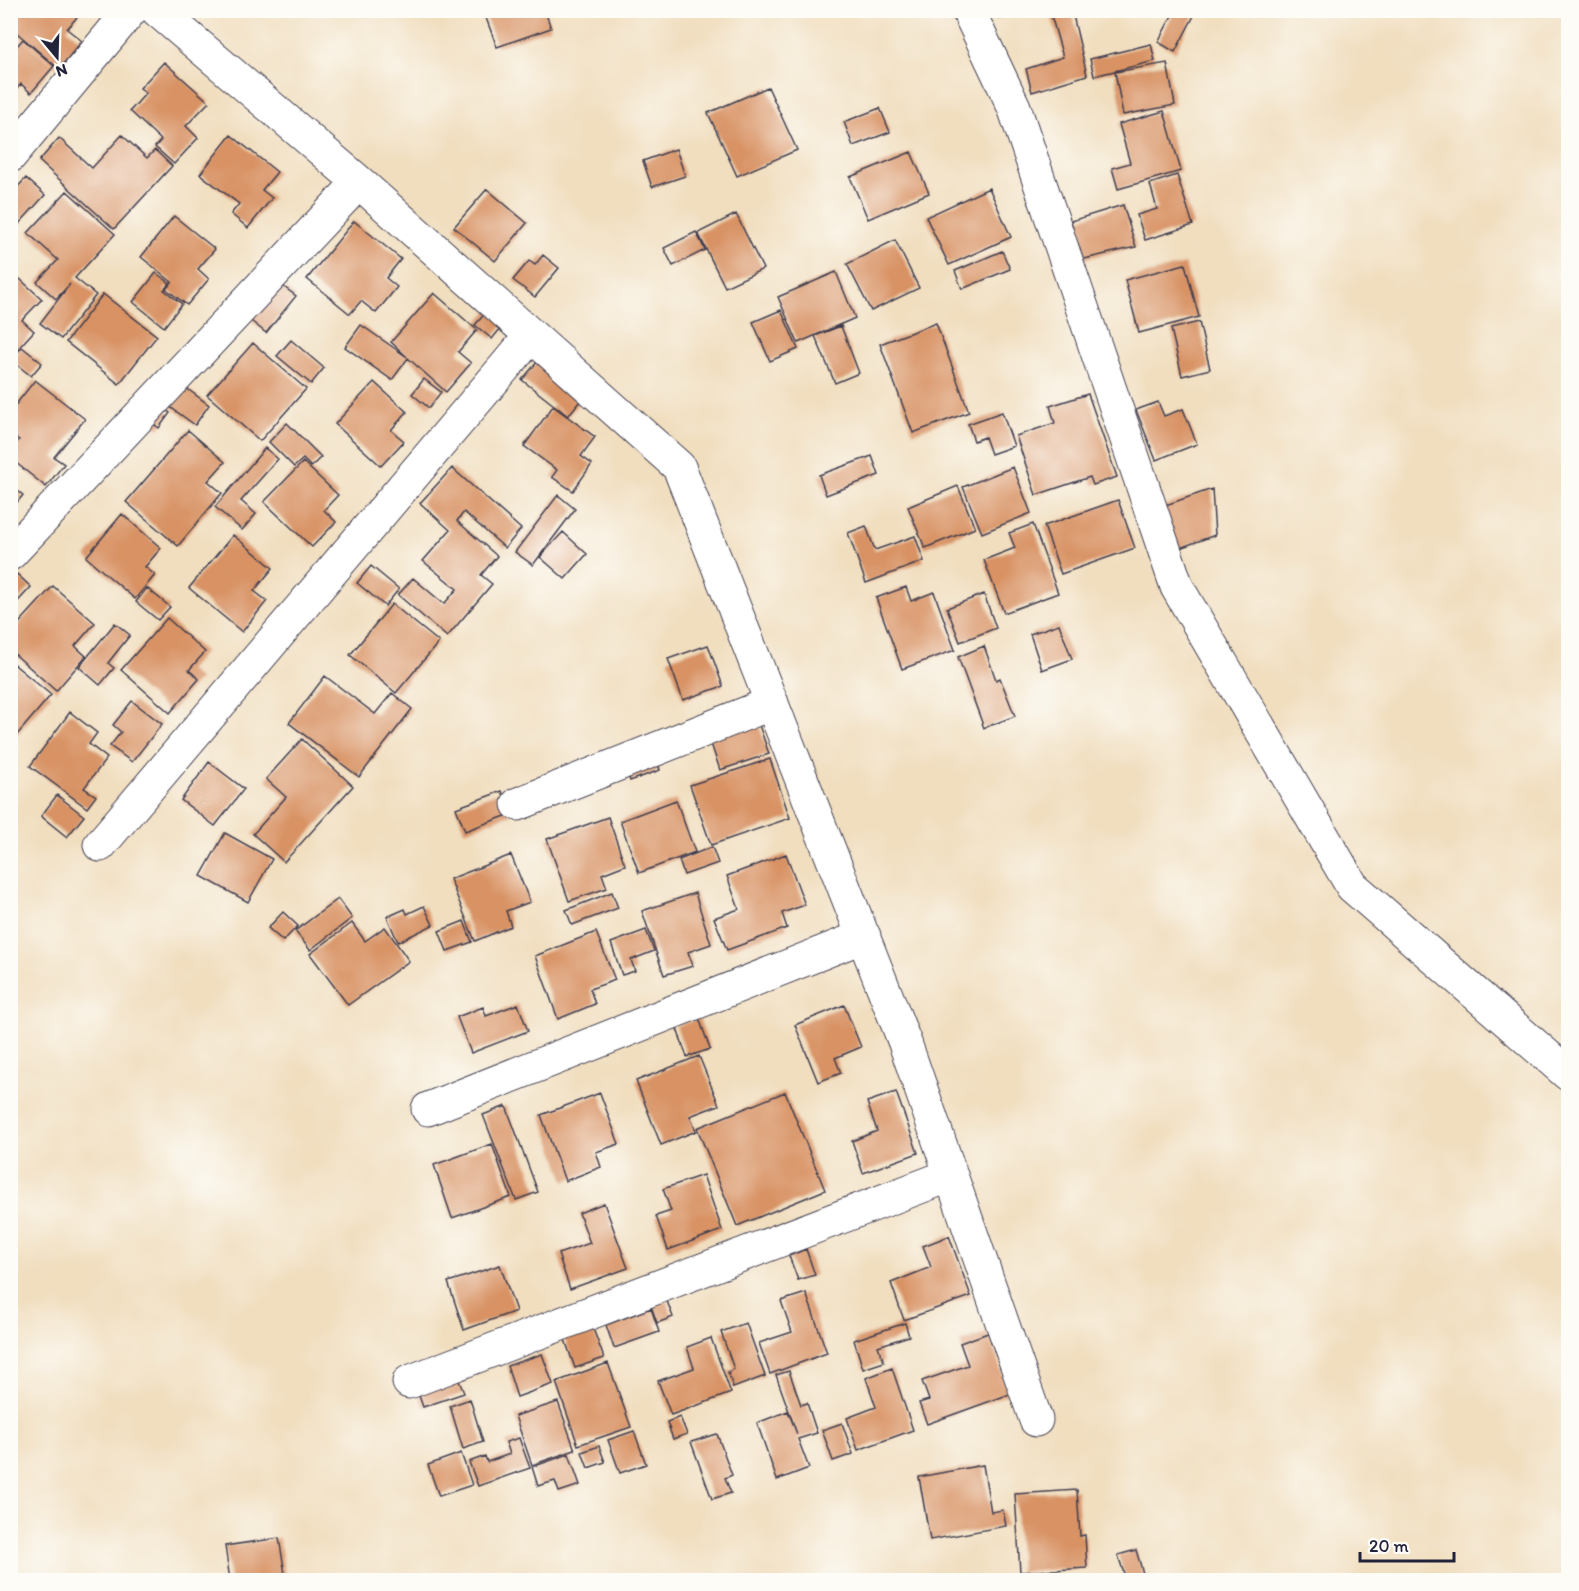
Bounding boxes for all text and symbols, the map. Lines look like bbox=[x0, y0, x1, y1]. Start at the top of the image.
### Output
north arrow bbox=[27, 27, 87, 87]
text: N bbox=[54, 60, 70, 81]
scale bar bbox=[1360, 1525, 1454, 1563]
text: 20 m bbox=[1369, 1535, 1409, 1557]

